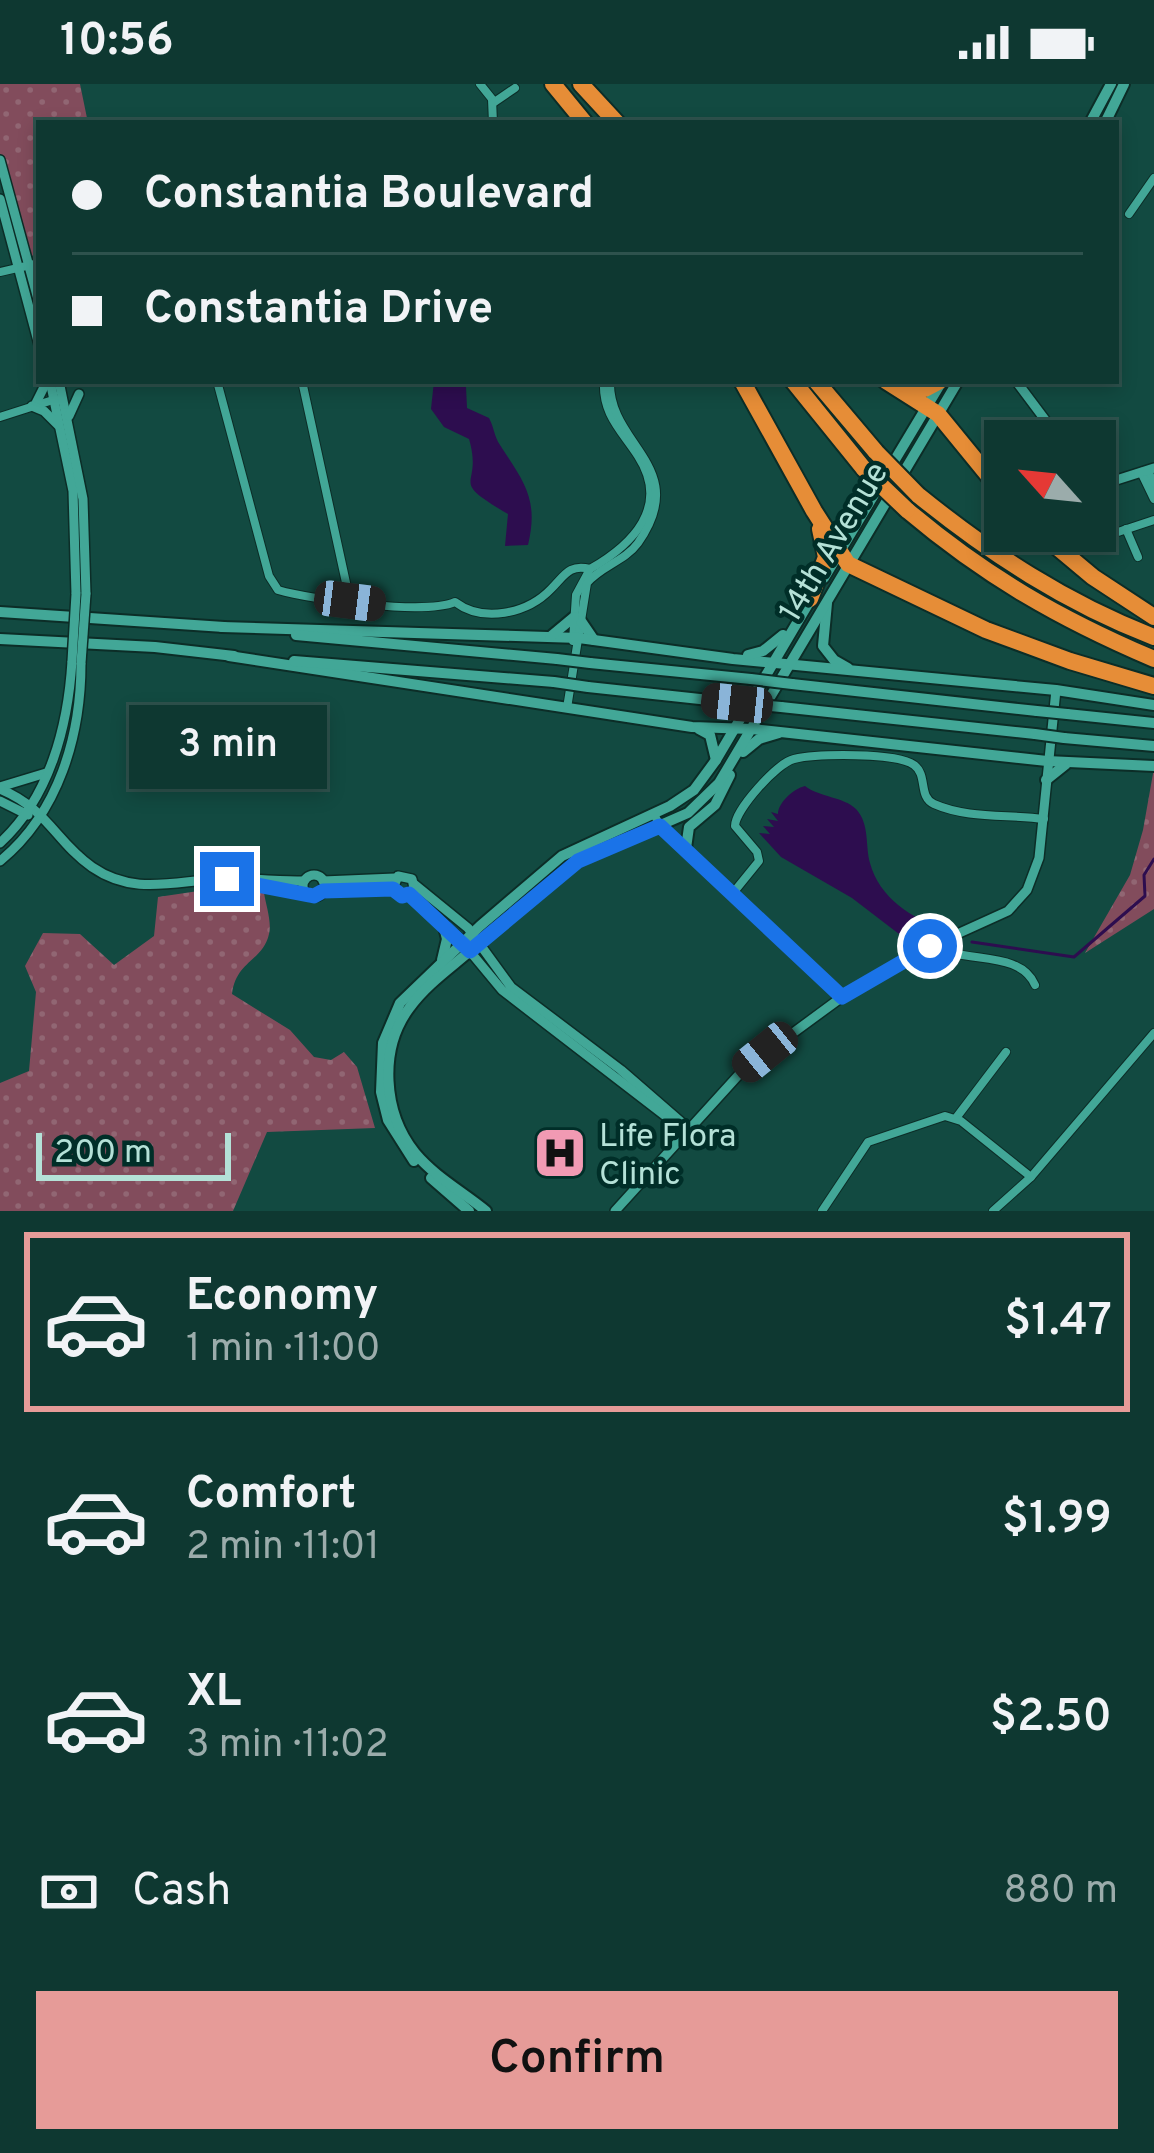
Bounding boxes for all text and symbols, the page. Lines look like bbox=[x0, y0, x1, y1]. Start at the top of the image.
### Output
text: 10:56 bbox=[60, 14, 174, 71]
text: Constantia Boulevard bbox=[144, 167, 594, 224]
text: Constantia Drive bbox=[144, 282, 493, 339]
north arrow bbox=[984, 420, 1116, 552]
map controls bbox=[984, 420, 1116, 552]
street label: 14th Avenue bbox=[771, 455, 900, 631]
car bbox=[312, 579, 388, 623]
car bbox=[699, 681, 775, 725]
callout: 3 min bbox=[128, 705, 326, 789]
text: 3 min bbox=[178, 722, 278, 771]
route end bbox=[200, 852, 254, 906]
route start bbox=[903, 919, 957, 973]
car bbox=[726, 1015, 804, 1089]
place label: Life Flora Clinic bbox=[599, 1117, 736, 1197]
hospital icon: Life Flora Clinic bbox=[532, 1125, 588, 1181]
scale bar bbox=[36, 1127, 231, 1180]
text: 200 m bbox=[54, 1133, 152, 1175]
icon: car bbox=[42, 1268, 150, 1376]
text: Economy bbox=[186, 1269, 378, 1326]
text: $1.47 bbox=[1004, 1294, 1112, 1351]
text: 1 min · 11:00 bbox=[186, 1326, 381, 1375]
icon: car bbox=[42, 1466, 150, 1574]
text: Comfort bbox=[186, 1467, 356, 1524]
text: $1.99 bbox=[1002, 1492, 1112, 1549]
text: 2 min · 11:01 bbox=[186, 1524, 380, 1573]
icon: car bbox=[42, 1664, 150, 1772]
text: XL bbox=[186, 1665, 241, 1722]
text: $2.50 bbox=[990, 1690, 1112, 1747]
text: 3 min · 11:02 bbox=[186, 1722, 389, 1771]
icon: cash bbox=[36, 1859, 102, 1925]
text: Cash bbox=[132, 1864, 231, 1921]
text: 880 m bbox=[1003, 1868, 1118, 1917]
button: Confirm bbox=[36, 1991, 1118, 2129]

